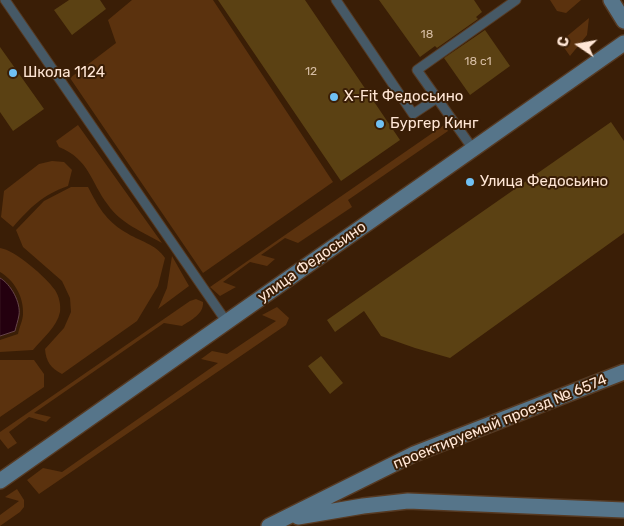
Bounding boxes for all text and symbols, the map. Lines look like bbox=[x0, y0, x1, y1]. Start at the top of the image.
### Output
north arrow bbox=[554, 20, 604, 70]
house number: 18 bbox=[421, 28, 433, 42]
text: С bbox=[555, 35, 573, 48]
house number: 18 с1 bbox=[464, 55, 492, 69]
place label: Школа 1124 bbox=[23, 64, 105, 82]
house number: 12 bbox=[305, 65, 317, 79]
marker: Школа 1124 bbox=[7, 67, 19, 79]
place label: X-Fit Федосьино bbox=[344, 88, 463, 106]
marker: X-Fit Федосьино bbox=[328, 91, 340, 103]
place label: Бургер Кинг bbox=[390, 115, 478, 133]
marker: Бургер Кинг bbox=[374, 118, 386, 130]
place label: Улица Федосьино bbox=[480, 173, 608, 191]
marker: Улица Федосьино bbox=[464, 176, 476, 188]
street label: улица Федосьино bbox=[254, 218, 370, 306]
street label: проектируемый проезд № 6574 bbox=[390, 371, 610, 473]

